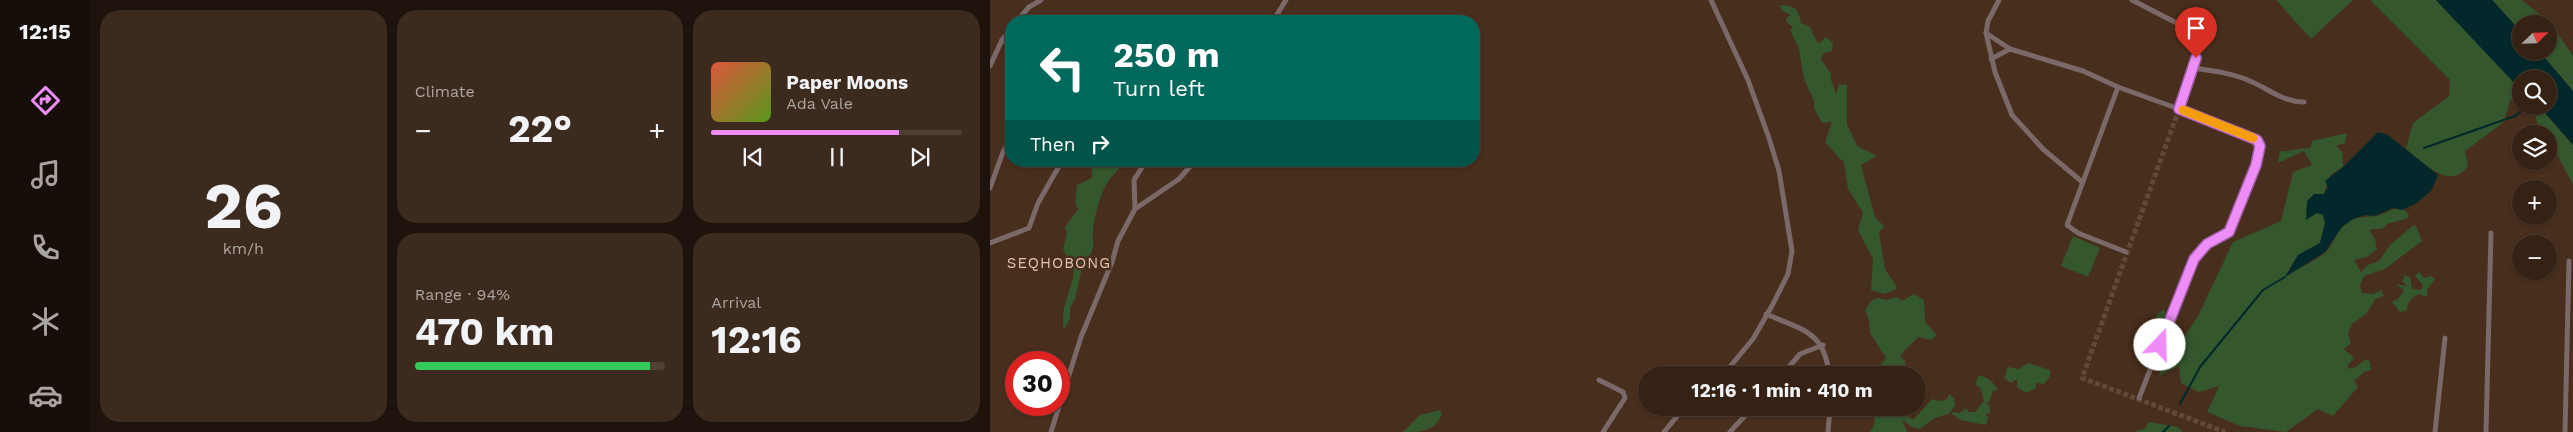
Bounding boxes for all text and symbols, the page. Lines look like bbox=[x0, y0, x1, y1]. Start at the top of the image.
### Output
pin bbox=[2175, 7, 2217, 58]
icon: arrive bbox=[2182, 14, 2210, 42]
north arrow bbox=[2512, 15, 2558, 60]
map controls bbox=[2512, 15, 2557, 280]
text: 12:15 bbox=[19, 19, 71, 44]
text: 250 m bbox=[1113, 34, 1220, 76]
icon: left bbox=[1030, 35, 1095, 100]
button: search bbox=[2512, 70, 2557, 115]
text: Paper Moons bbox=[786, 71, 908, 94]
text: Turn left bbox=[1113, 76, 1205, 101]
text: Climate bbox=[415, 82, 475, 101]
icon: directions bbox=[28, 83, 63, 118]
text: Ada Vale bbox=[786, 94, 853, 113]
text: 22° bbox=[508, 107, 572, 151]
text: − bbox=[415, 114, 432, 147]
text: + bbox=[648, 114, 665, 147]
button: layers bbox=[2512, 125, 2557, 170]
icon: right bbox=[1086, 130, 1114, 158]
text: Then bbox=[1030, 133, 1076, 156]
icon: previous bbox=[739, 143, 767, 171]
icon: pause bbox=[823, 143, 851, 171]
icon: next bbox=[906, 143, 934, 171]
icon: music bbox=[28, 157, 63, 192]
text: 26 bbox=[204, 168, 283, 244]
button: + bbox=[2512, 180, 2557, 225]
icon: phone bbox=[28, 230, 63, 265]
button: − bbox=[2512, 235, 2557, 280]
text: km/h bbox=[223, 239, 264, 258]
district label: SEQHOBONG bbox=[1007, 254, 1111, 272]
text: Range · 94% bbox=[415, 285, 510, 304]
text: Arrival bbox=[711, 293, 761, 312]
icon: climate bbox=[28, 304, 63, 339]
text: 470 km bbox=[415, 310, 554, 354]
text: 12:16 bbox=[711, 318, 802, 362]
position arrow bbox=[2133, 318, 2185, 370]
speed limit sign: 30 bbox=[1005, 351, 1070, 416]
icon: car bbox=[28, 378, 63, 413]
text: 12:16 · 1 min · 410 m bbox=[1691, 379, 1873, 402]

